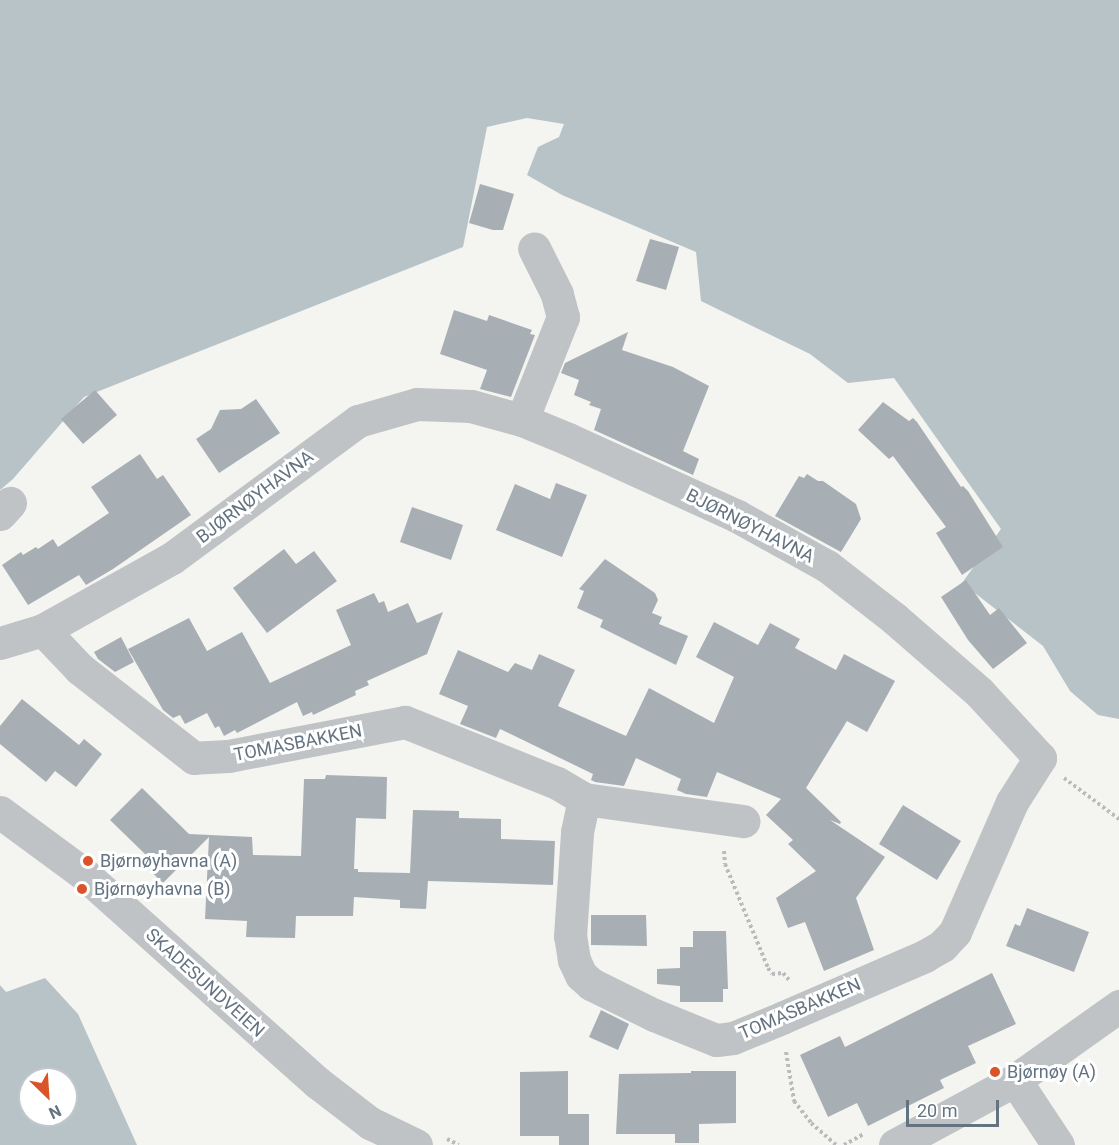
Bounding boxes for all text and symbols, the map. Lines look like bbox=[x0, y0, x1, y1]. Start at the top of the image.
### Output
street label: BJØRNØYHAVNA bbox=[192, 446, 318, 548]
street label: BJØRNØYHAVNA bbox=[682, 484, 818, 568]
street label: TOMASBAKKEN bbox=[232, 720, 364, 766]
place label: Bjørnøyhavna (A) bbox=[100, 850, 237, 872]
marker: Bjørnøyhavna (A) bbox=[81, 854, 95, 868]
place label: Bjørnøyhavna (B) bbox=[94, 878, 231, 900]
marker: Bjørnøyhavna (B) bbox=[75, 882, 89, 896]
street label: SKADESUNDVEIEN bbox=[141, 924, 269, 1042]
street label: TOMASBAKKEN bbox=[736, 974, 864, 1044]
place label: Bjørnøy (A) bbox=[1007, 1061, 1096, 1083]
marker: Bjørnøy (A) bbox=[988, 1065, 1002, 1079]
north arrow bbox=[18, 1067, 78, 1127]
scale bar bbox=[909, 1088, 1002, 1126]
text: 20 m bbox=[917, 1100, 957, 1121]
text: N bbox=[46, 1101, 64, 1123]

